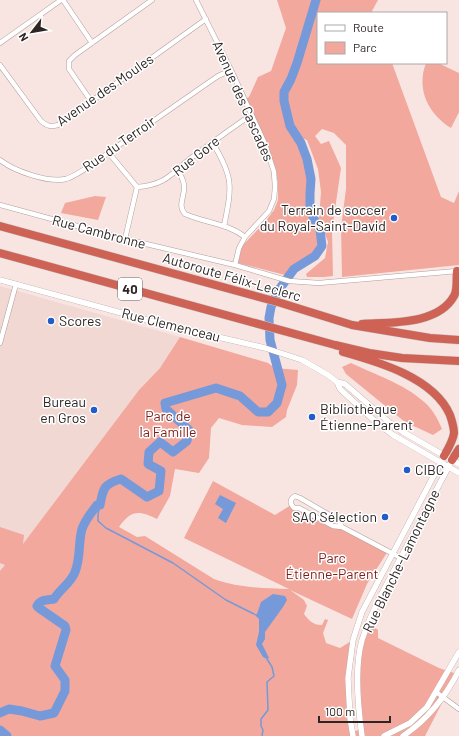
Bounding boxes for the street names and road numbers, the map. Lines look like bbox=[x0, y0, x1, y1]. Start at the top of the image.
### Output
street label: Avenue des Cascades bbox=[209, 38, 278, 164]
street label: Avenue des Moules bbox=[53, 50, 157, 129]
street label: Rue du Terroir bbox=[79, 112, 158, 175]
street label: Rue Gore bbox=[169, 132, 223, 179]
street label: Rue Cambronne bbox=[50, 211, 148, 252]
street label: Autoroute Félix-Leclerc bbox=[161, 249, 303, 304]
road number: 40 bbox=[118, 278, 142, 300]
street label: Rue Clemenceau bbox=[120, 304, 222, 345]
street label: Rue Blanche-Lamontagne bbox=[358, 486, 443, 635]

